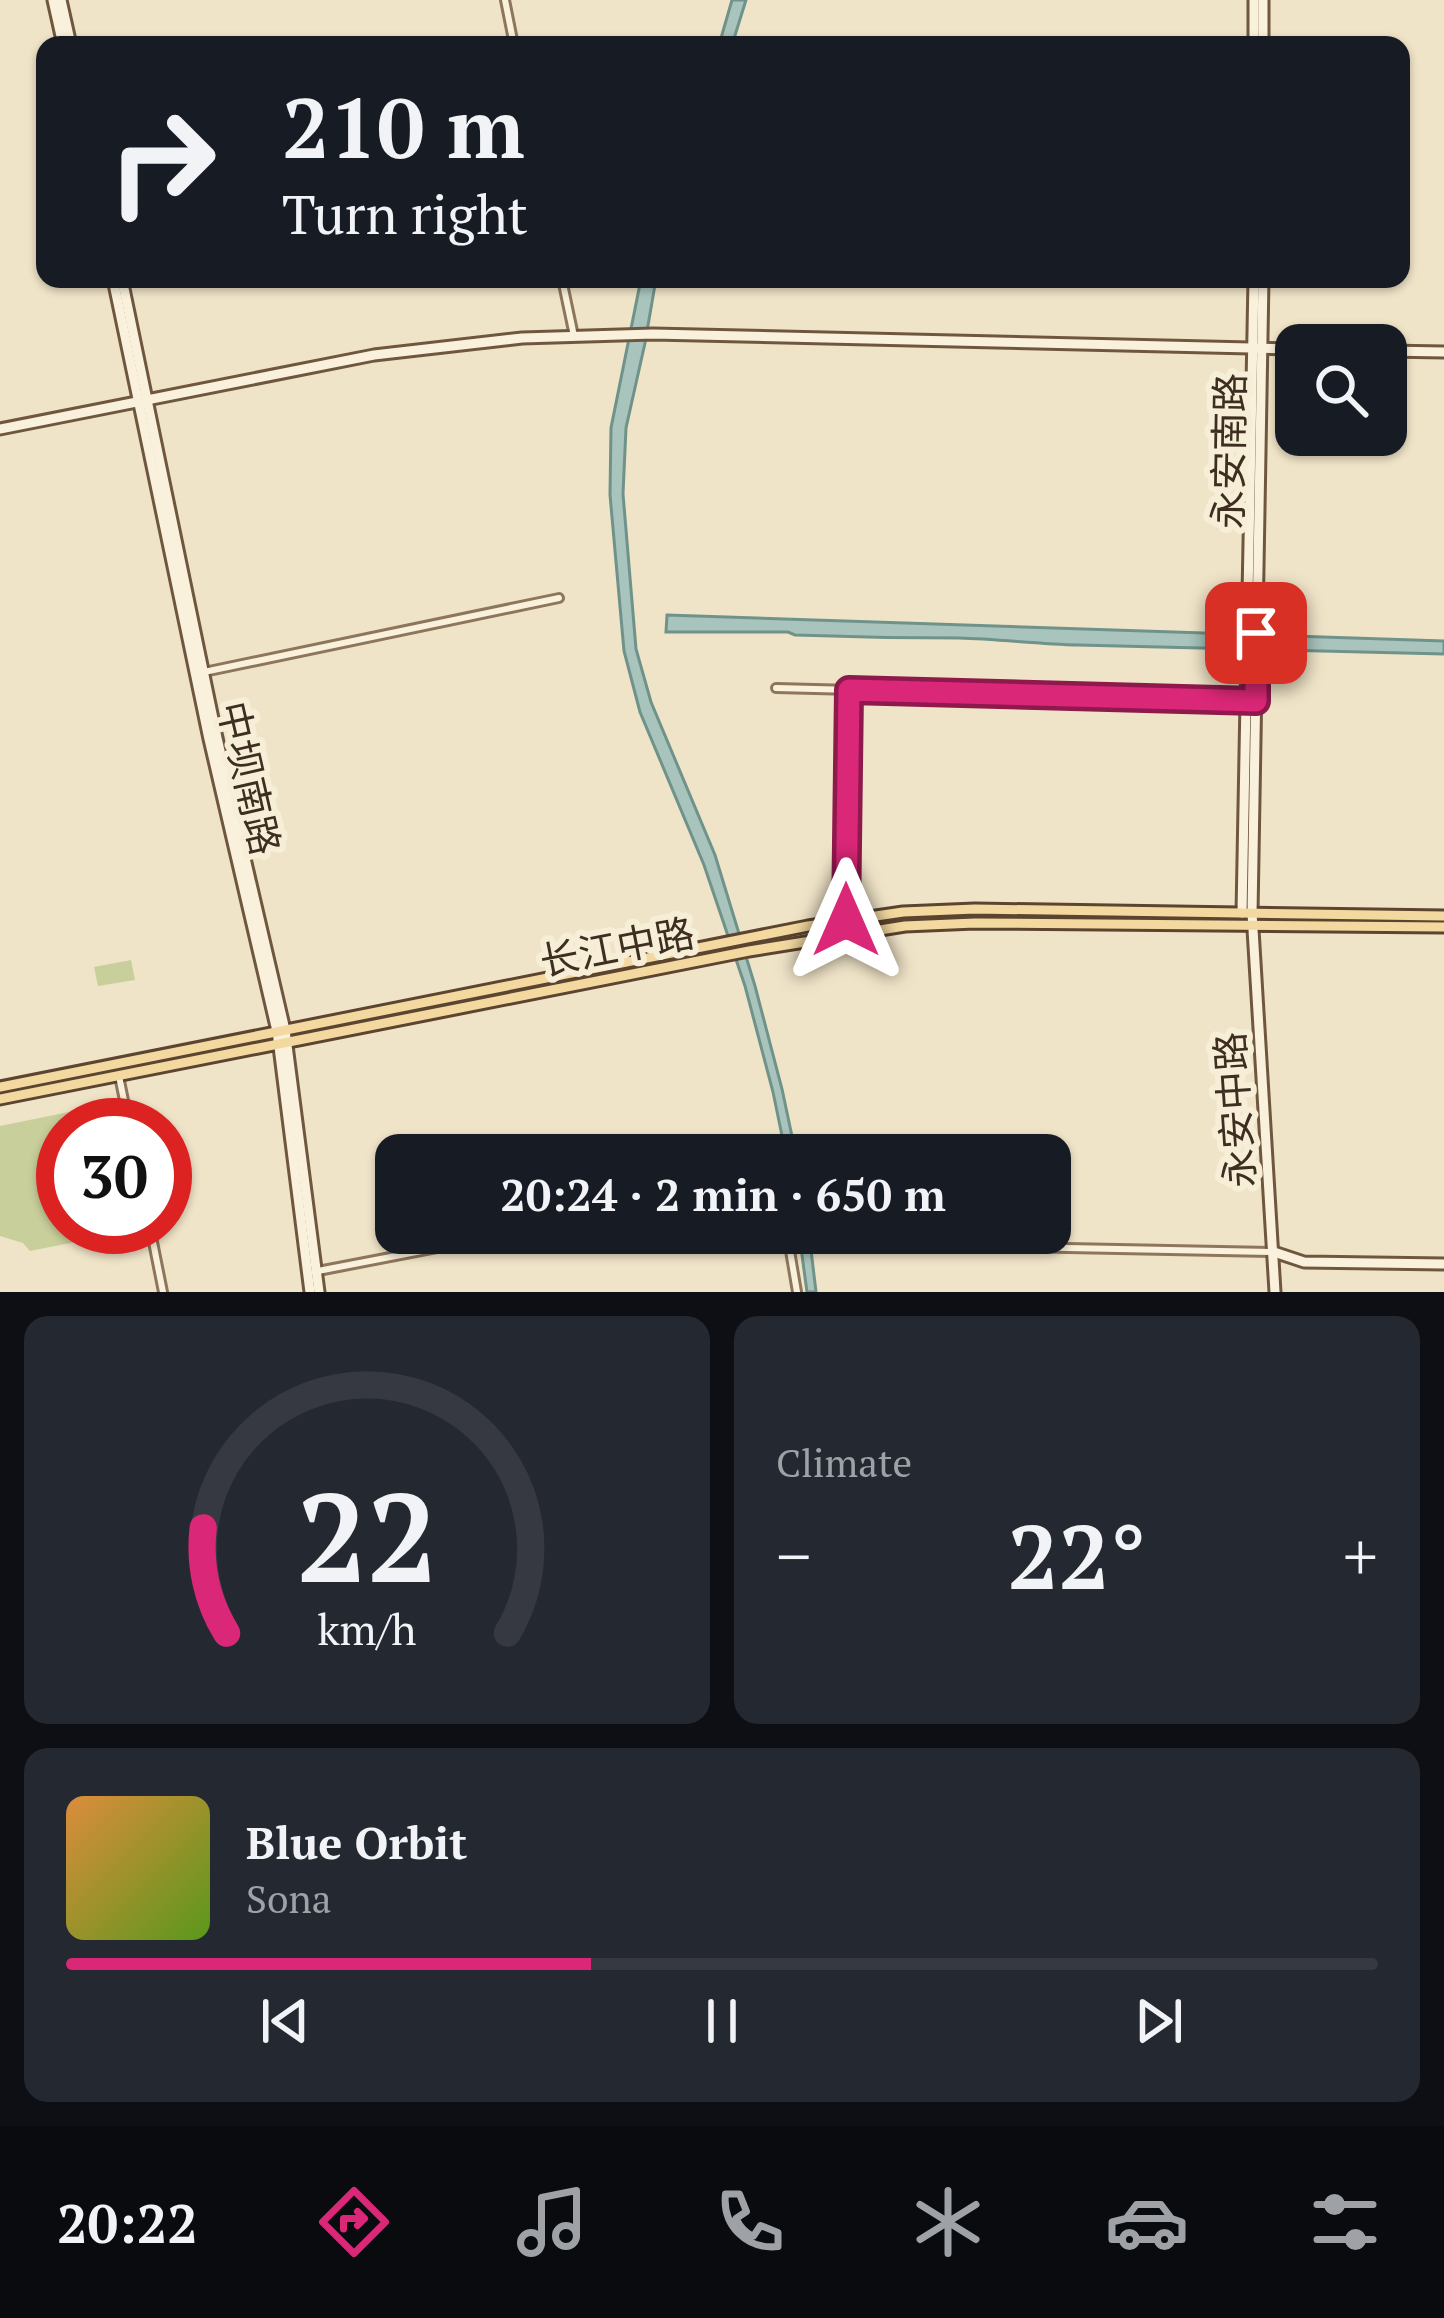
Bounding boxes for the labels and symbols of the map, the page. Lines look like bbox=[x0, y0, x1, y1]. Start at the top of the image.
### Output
street label: 永安南路 bbox=[1201, 373, 1255, 529]
pin bbox=[1205, 582, 1307, 684]
street label: 中坝南路 bbox=[207, 696, 293, 860]
position arrow bbox=[783, 857, 909, 983]
street label: 长江中路 bbox=[535, 906, 698, 986]
street label: 永安中路 bbox=[1203, 1030, 1265, 1190]
speed limit sign: 30 bbox=[36, 1098, 192, 1254]

